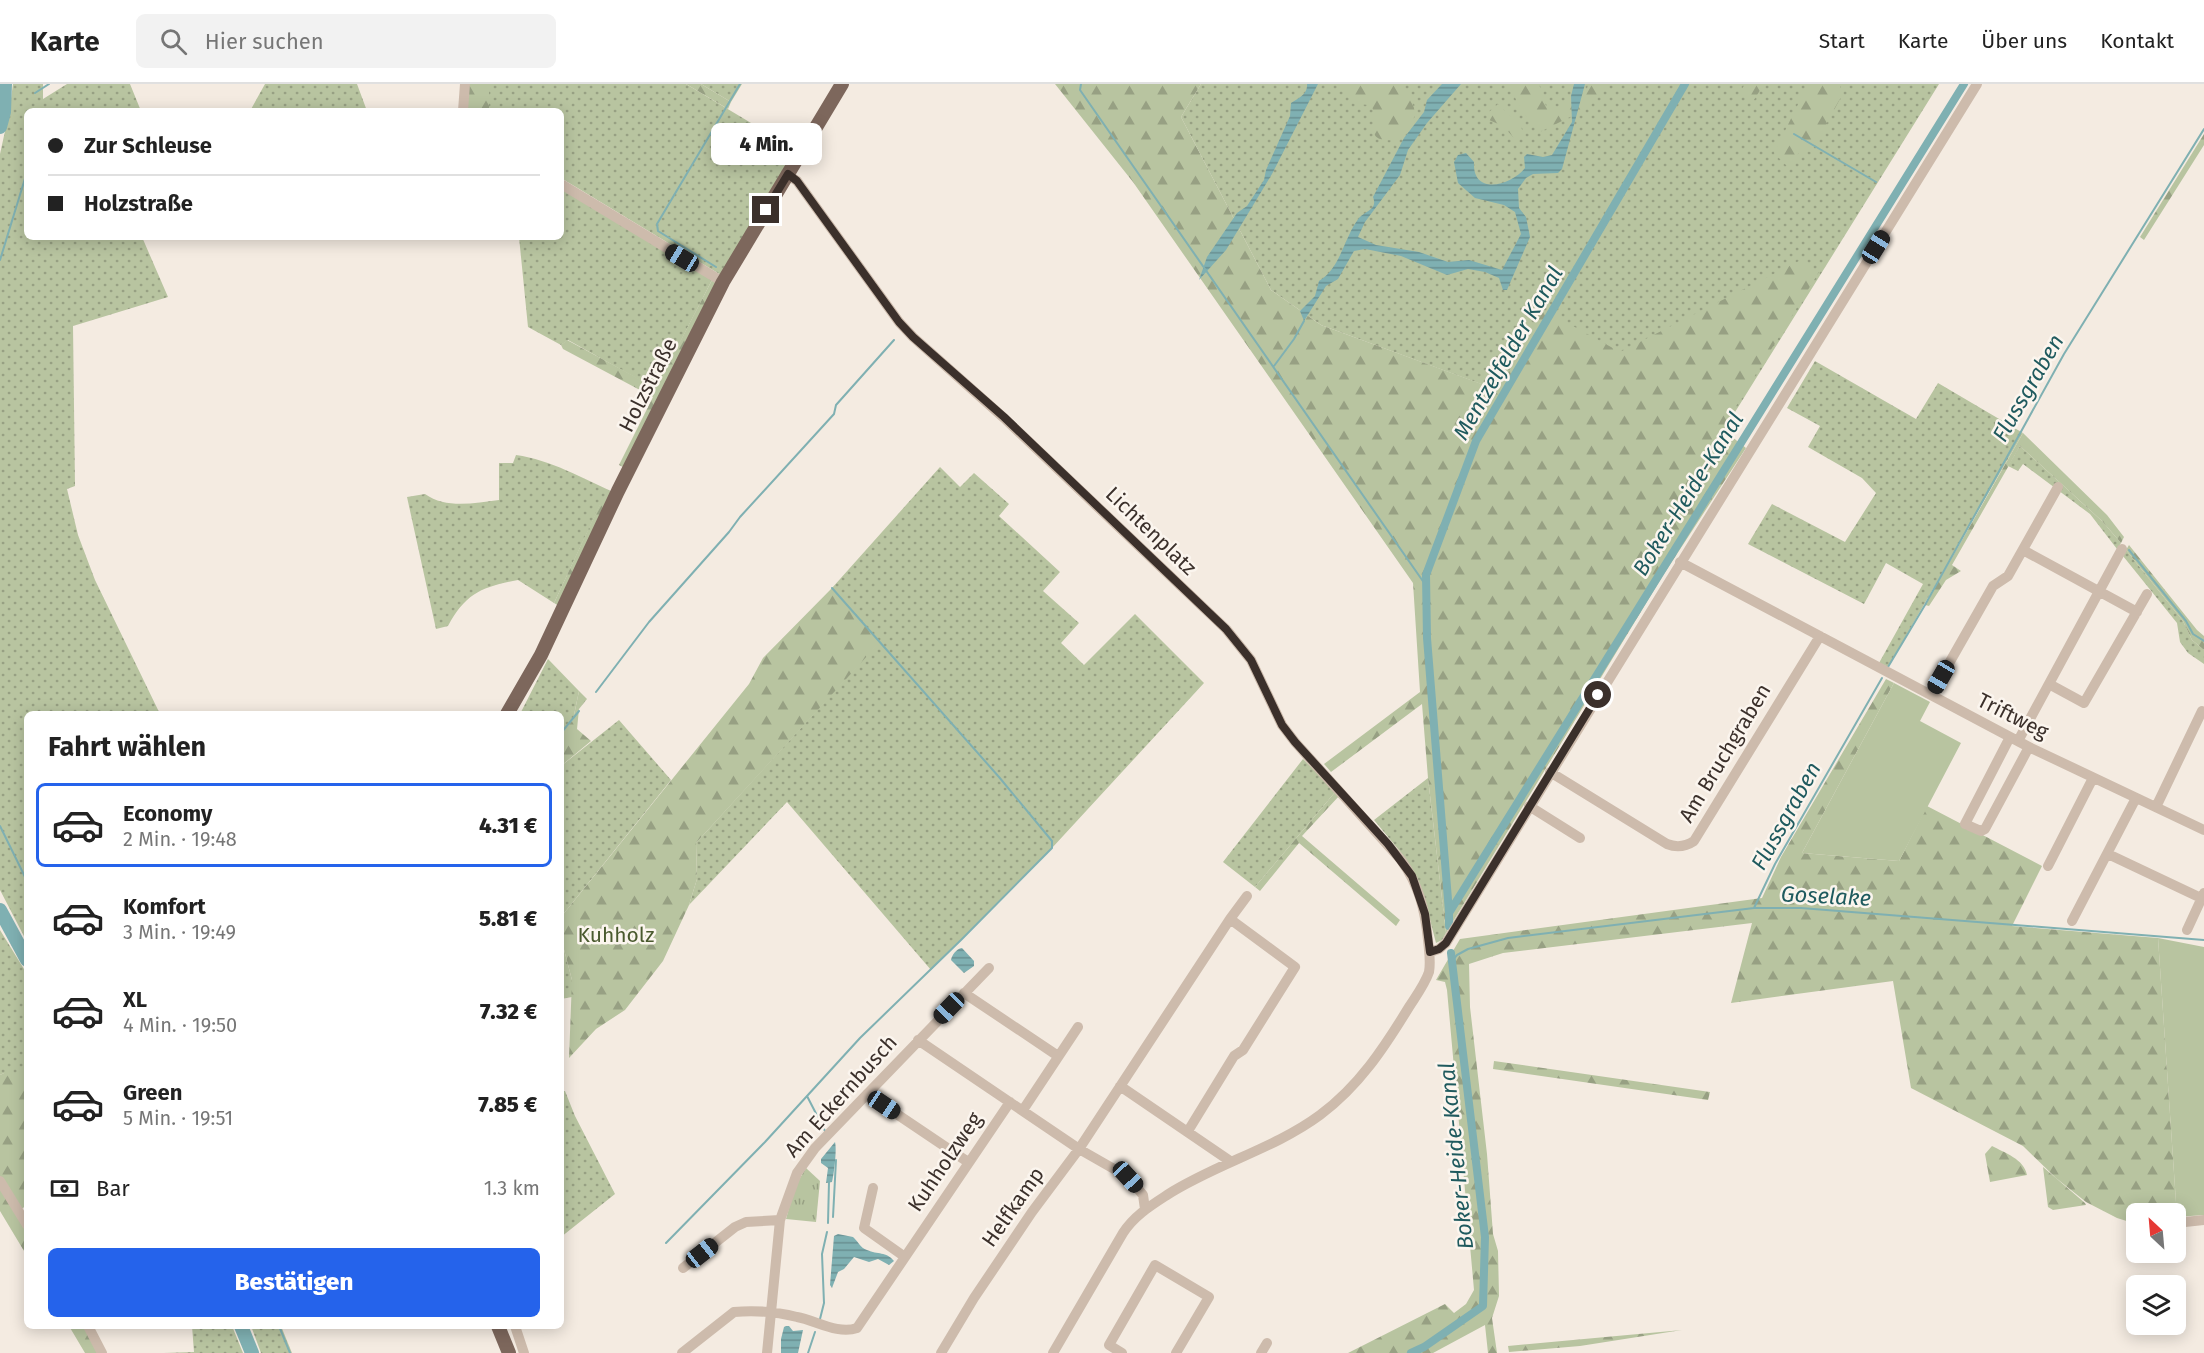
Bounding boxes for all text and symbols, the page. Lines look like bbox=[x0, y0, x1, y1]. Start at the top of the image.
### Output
search box bbox=[136, 14, 556, 68]
text: Karte bbox=[30, 25, 100, 58]
icon: search bbox=[157, 25, 190, 58]
text: Hier suchen bbox=[205, 28, 324, 55]
text: Start bbox=[1819, 28, 1865, 54]
text: Karte bbox=[1898, 28, 1948, 54]
text: Über uns bbox=[1981, 28, 2067, 54]
text: Kontakt bbox=[2100, 28, 2174, 54]
callout: 4 Min. bbox=[710, 123, 822, 165]
text: Zur Schleuse bbox=[84, 132, 212, 159]
text: 4 Min. bbox=[740, 132, 793, 156]
text: Holzstraße bbox=[84, 190, 193, 217]
route end bbox=[752, 196, 779, 223]
car bbox=[1859, 227, 1893, 267]
car bbox=[662, 241, 702, 275]
water label: Mentzelfelder Kanal bbox=[1447, 262, 1569, 444]
water label: Flussgraben bbox=[1986, 330, 2070, 446]
street label: Holzstraße bbox=[613, 334, 683, 436]
water label: Boker-Heide-Kanal bbox=[1627, 407, 1749, 581]
street label: Lichtenplatz bbox=[1100, 481, 1202, 581]
car bbox=[1924, 657, 1958, 697]
street label: Am Bruchgraben bbox=[1673, 679, 1777, 827]
route start bbox=[1584, 681, 1611, 708]
street label: Triftweg bbox=[1973, 687, 2053, 745]
text: Fahrt wählen bbox=[48, 731, 206, 763]
water label: Flussgraben bbox=[1745, 757, 1827, 875]
icon: car bbox=[51, 798, 105, 852]
text: Economy bbox=[123, 800, 212, 827]
text: 4.31 € bbox=[479, 812, 537, 839]
text: 2 Min. · 19:48 bbox=[123, 827, 237, 851]
water label: Goselake bbox=[1780, 880, 1872, 912]
icon: car bbox=[51, 891, 105, 945]
text: Komfort bbox=[123, 893, 206, 920]
text: 5.81 € bbox=[479, 905, 537, 932]
text: 3 Min. · 19:49 bbox=[123, 920, 236, 944]
park label: Kuhholz bbox=[578, 922, 654, 948]
icon: car bbox=[51, 984, 105, 1038]
text: XL bbox=[123, 986, 147, 1013]
car bbox=[930, 989, 968, 1027]
text: 7.32 € bbox=[480, 998, 537, 1025]
text: 4 Min. · 19:50 bbox=[123, 1013, 237, 1037]
street label: Am Eckernbusch bbox=[779, 1029, 903, 1163]
water label: Boker-Heide-Kanal bbox=[1433, 1061, 1479, 1251]
icon: car bbox=[51, 1077, 105, 1131]
text: Green bbox=[123, 1079, 182, 1106]
car bbox=[864, 1087, 904, 1123]
text: 7.85 € bbox=[478, 1091, 537, 1118]
text: 5 Min. · 19:51 bbox=[123, 1106, 233, 1130]
street label: Kuhholzweg bbox=[902, 1107, 988, 1217]
car bbox=[1109, 1158, 1147, 1196]
street label: Helfkamp bbox=[976, 1162, 1050, 1252]
icon: cash bbox=[48, 1172, 81, 1205]
text: Bar bbox=[96, 1175, 130, 1202]
text: 1.3 km bbox=[484, 1176, 540, 1200]
north arrow bbox=[2126, 1203, 2186, 1263]
map controls bbox=[2126, 1203, 2186, 1335]
car bbox=[682, 1235, 722, 1271]
button: Bestätigen bbox=[48, 1248, 540, 1317]
button: layers bbox=[2126, 1275, 2186, 1335]

